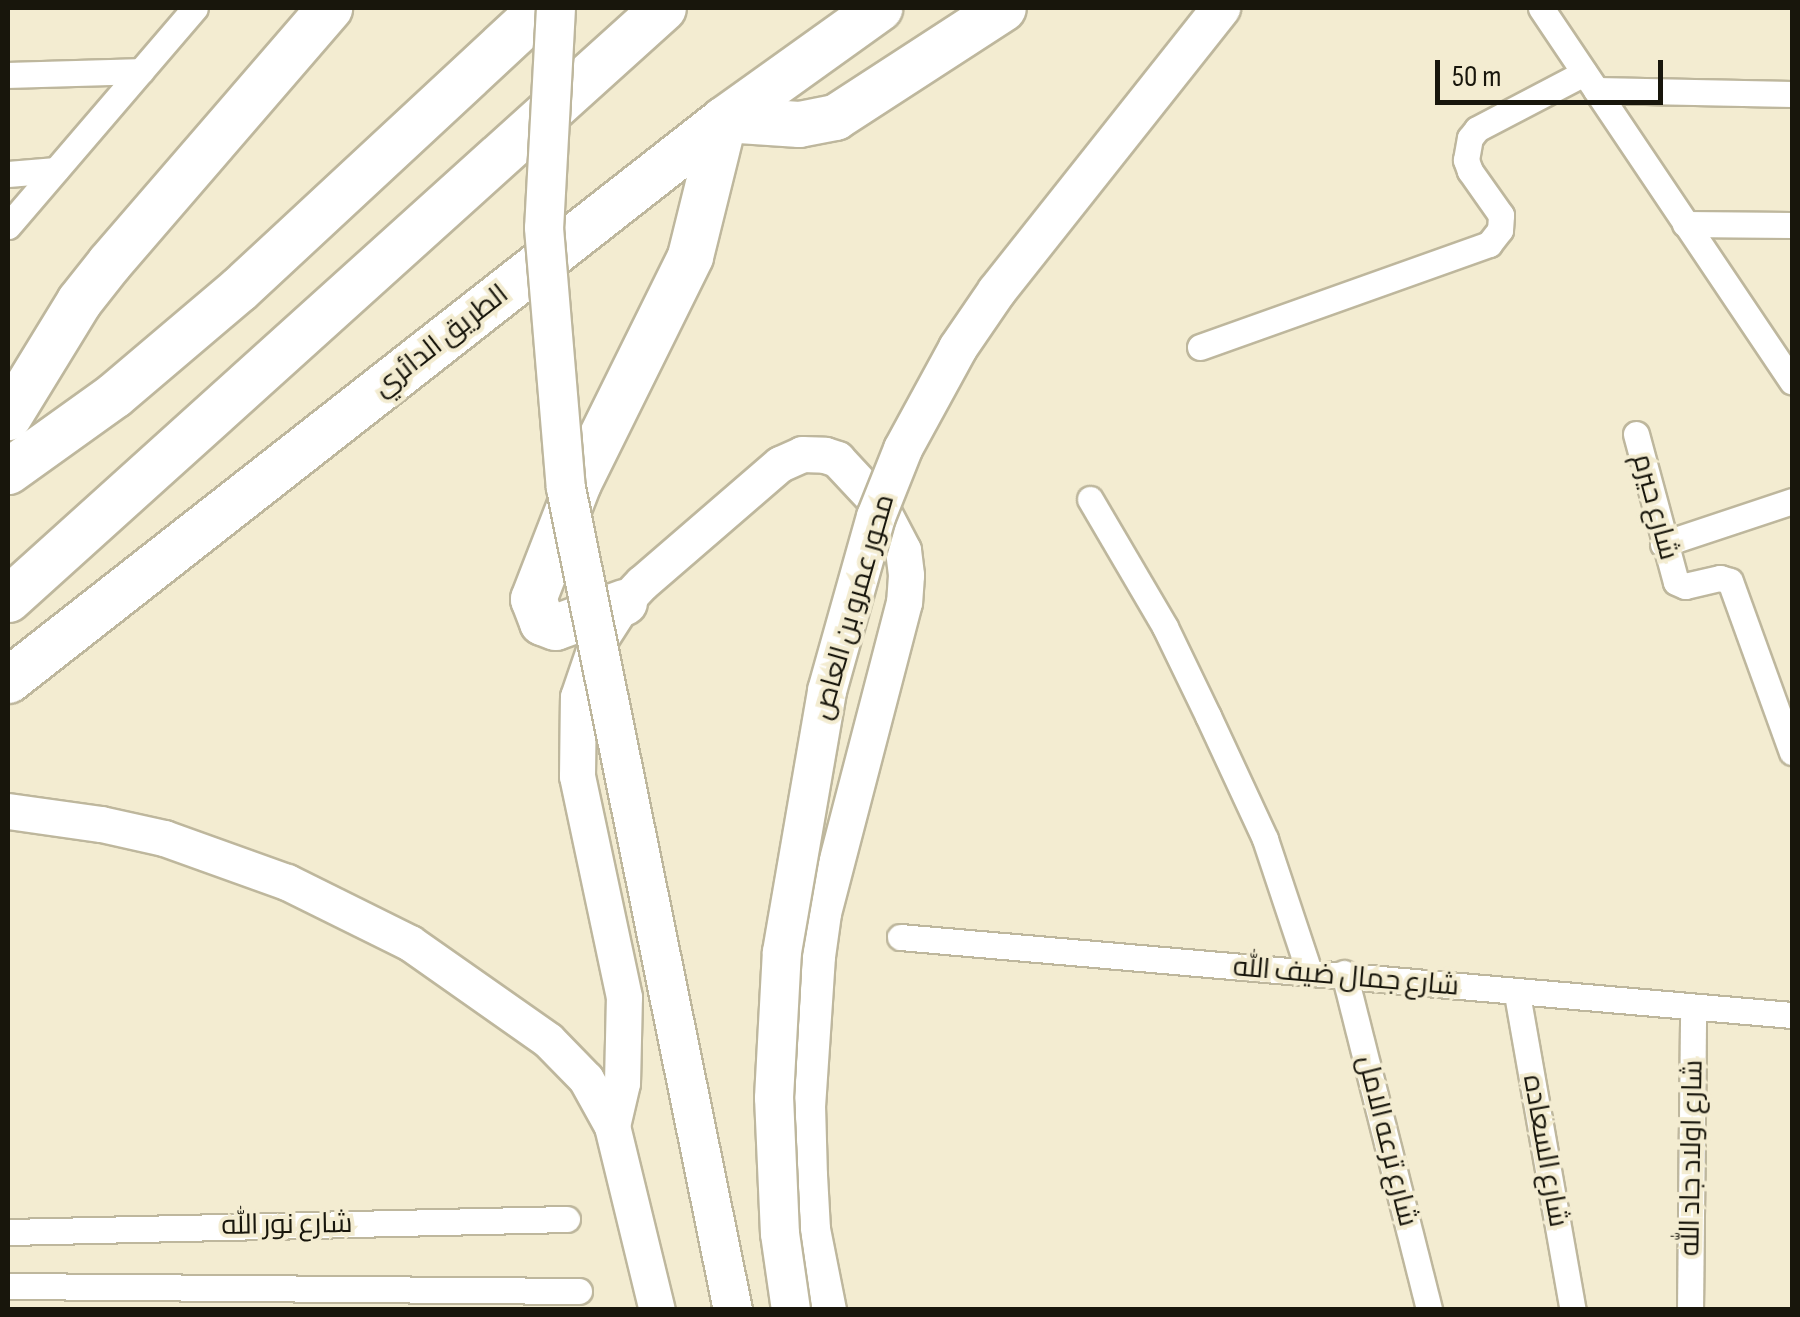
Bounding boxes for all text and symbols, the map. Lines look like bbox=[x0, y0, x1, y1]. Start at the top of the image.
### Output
scale bar bbox=[1440, 40, 1668, 102]
text: 50 m bbox=[1452, 59, 1501, 95]
street label: الطريق الدائري bbox=[367, 278, 515, 404]
street label: شارع حيرم bbox=[1625, 450, 1685, 564]
street label: محور عمرو بن العاص bbox=[806, 491, 902, 723]
street label: شارع جمال ضيف الله bbox=[1232, 950, 1460, 1004]
street label: شارع ترعه الامل bbox=[1350, 1052, 1424, 1230]
street label: شارع اولاد جاد الله bbox=[1673, 1060, 1711, 1256]
street label: شارع السعاده bbox=[1515, 1072, 1575, 1230]
street label: شارع نور الله bbox=[221, 1207, 353, 1243]

